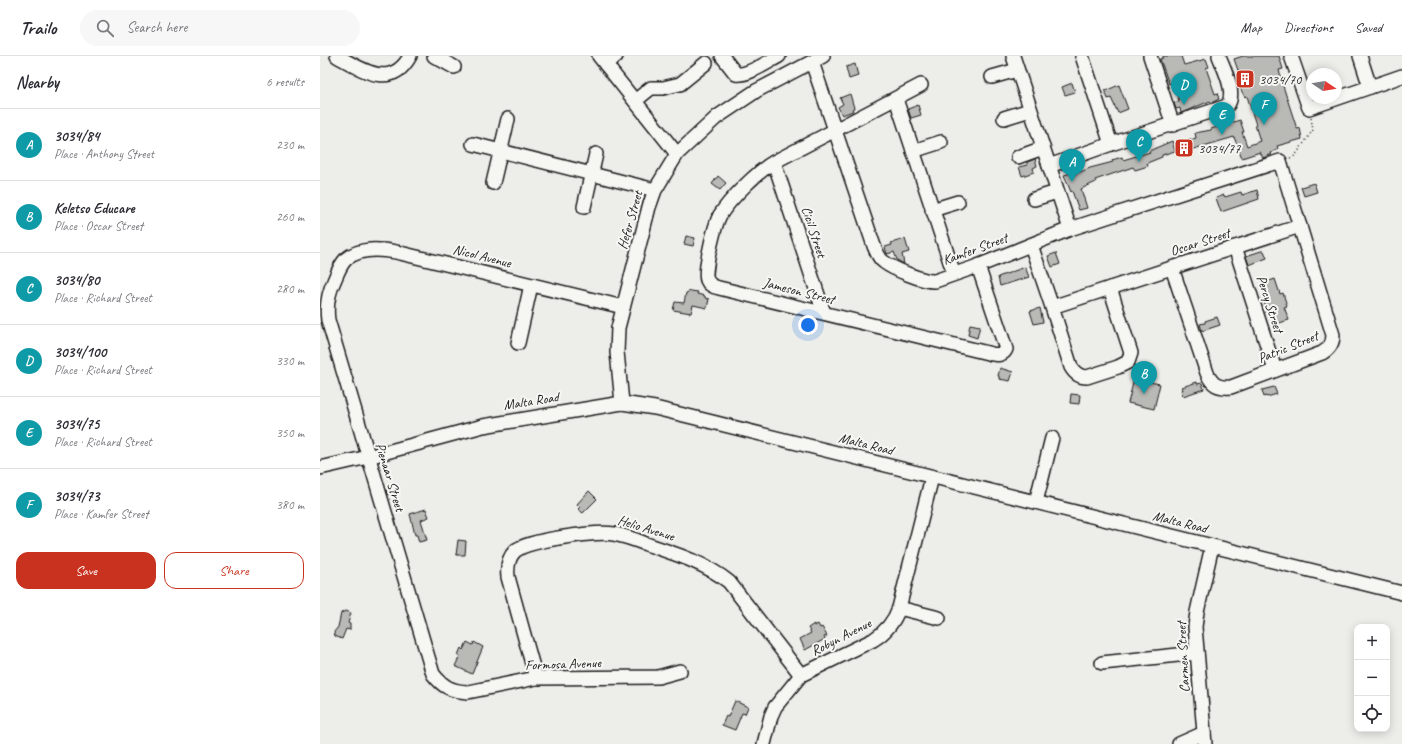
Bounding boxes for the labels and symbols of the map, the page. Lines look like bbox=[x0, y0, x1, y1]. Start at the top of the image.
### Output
building icon: 3034/70 bbox=[1234, 68, 1256, 90]
north arrow bbox=[1306, 68, 1342, 104]
place label: 3034/70 bbox=[1259, 71, 1303, 88]
pin: D bbox=[1171, 72, 1197, 105]
pin: F bbox=[1251, 92, 1277, 125]
pin: E bbox=[1209, 102, 1235, 135]
pin: C bbox=[1126, 129, 1152, 162]
building icon: 3034/77 bbox=[1173, 137, 1195, 159]
place label: 3034/77 bbox=[1198, 140, 1241, 157]
pin: A bbox=[1059, 149, 1085, 182]
street label: Hefer Street bbox=[614, 188, 647, 251]
street label: Cicil Street bbox=[798, 204, 831, 261]
street label: Oscar Street bbox=[1168, 224, 1234, 260]
street label: Kamfer Street bbox=[940, 229, 1012, 269]
street label: Nicol Avenue bbox=[451, 241, 514, 272]
street label: Percy Street bbox=[1253, 273, 1288, 337]
street label: Jameson Street bbox=[761, 274, 839, 309]
your location bbox=[798, 315, 818, 335]
street label: Patric Street bbox=[1255, 326, 1323, 367]
pin: B bbox=[1131, 361, 1157, 394]
street label: Malta Road bbox=[502, 388, 562, 414]
street label: Malta Road bbox=[837, 429, 898, 460]
street label: Pienaar Street bbox=[372, 441, 409, 515]
street label: Malta Road bbox=[1151, 507, 1212, 538]
street label: Helio Avenue bbox=[616, 511, 678, 545]
street label: Robyn Avenue bbox=[808, 614, 875, 659]
street label: Carmen Street bbox=[1173, 619, 1193, 693]
street label: Formosa Avenue bbox=[525, 654, 603, 674]

